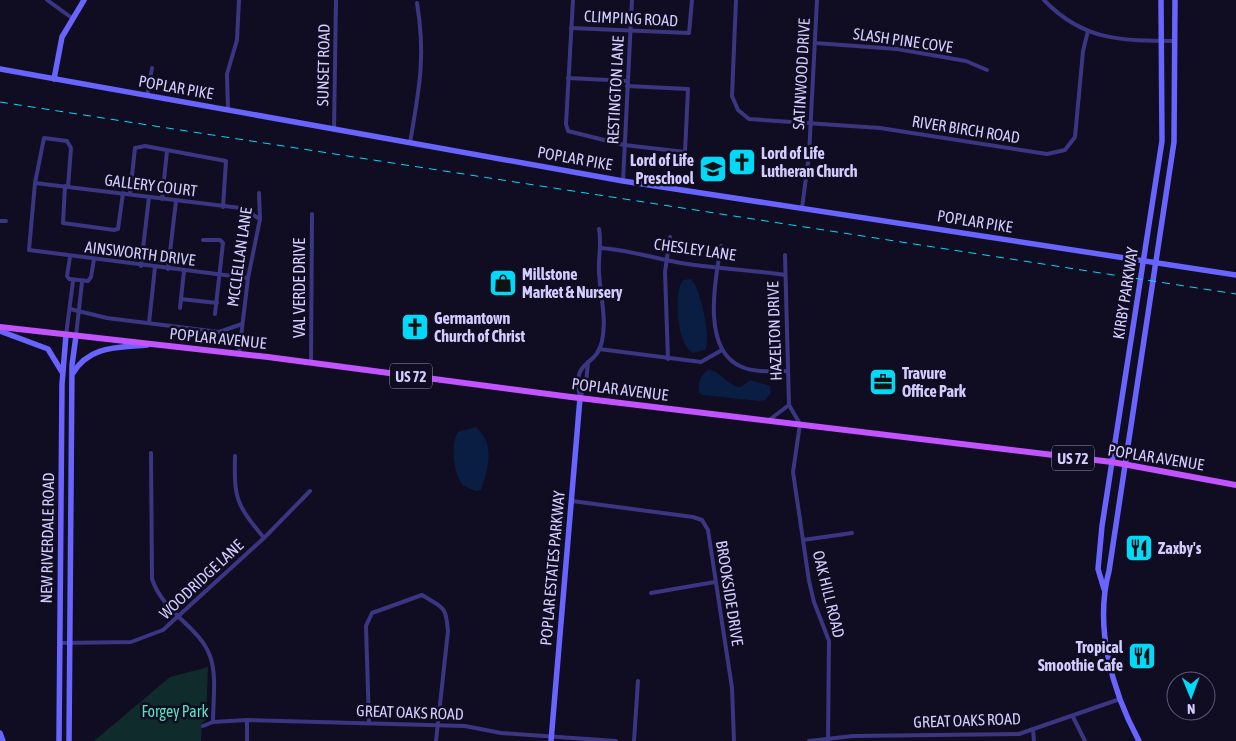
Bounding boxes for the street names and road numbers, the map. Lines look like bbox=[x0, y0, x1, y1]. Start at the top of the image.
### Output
street label: CLIMPING ROAD bbox=[583, 7, 679, 29]
street label: SATINWOOD DRIVE bbox=[789, 18, 813, 130]
street label: SUNSET ROAD bbox=[313, 24, 333, 106]
street label: SLASH PINE COVE bbox=[852, 24, 954, 56]
street label: RESTINGTON LANE bbox=[603, 35, 627, 145]
street label: POPLAR PIKE bbox=[137, 72, 215, 102]
street label: RIVER BIRCH ROAD bbox=[911, 112, 1021, 146]
street label: POPLAR PIKE bbox=[536, 143, 614, 173]
street label: GALLERY COURT bbox=[104, 170, 198, 200]
street label: MCCLELLAN LANE bbox=[223, 206, 255, 308]
street label: POPLAR PIKE bbox=[936, 206, 1014, 236]
street label: CHESLEY LANE bbox=[653, 234, 737, 264]
street label: AINSWORTH DRIVE bbox=[84, 237, 196, 269]
street label: VAL VERDE DRIVE bbox=[290, 238, 308, 338]
street label: KIRBY PARKWAY bbox=[1109, 245, 1141, 340]
street label: HAZELTON DRIVE bbox=[763, 281, 785, 381]
street label: POPLAR AVENUE bbox=[169, 324, 267, 352]
road number: US 72 bbox=[390, 364, 432, 388]
street label: POPLAR AVENUE bbox=[571, 374, 669, 404]
street label: POPLAR AVENUE bbox=[1107, 441, 1206, 474]
road number: US 72 bbox=[1052, 446, 1094, 470]
street label: NEW RIVERDALE ROAD bbox=[37, 472, 57, 604]
street label: POPLAR ESTATES PARKWAY bbox=[536, 489, 568, 646]
street label: WOODRIDGE LANE bbox=[155, 535, 247, 622]
street label: BROOKSIDE DRIVE bbox=[713, 539, 747, 647]
street label: OAK HILL ROAD bbox=[809, 549, 849, 639]
street label: GREAT OAKS ROAD bbox=[356, 701, 464, 723]
street label: GREAT OAKS ROAD bbox=[913, 709, 1021, 731]

